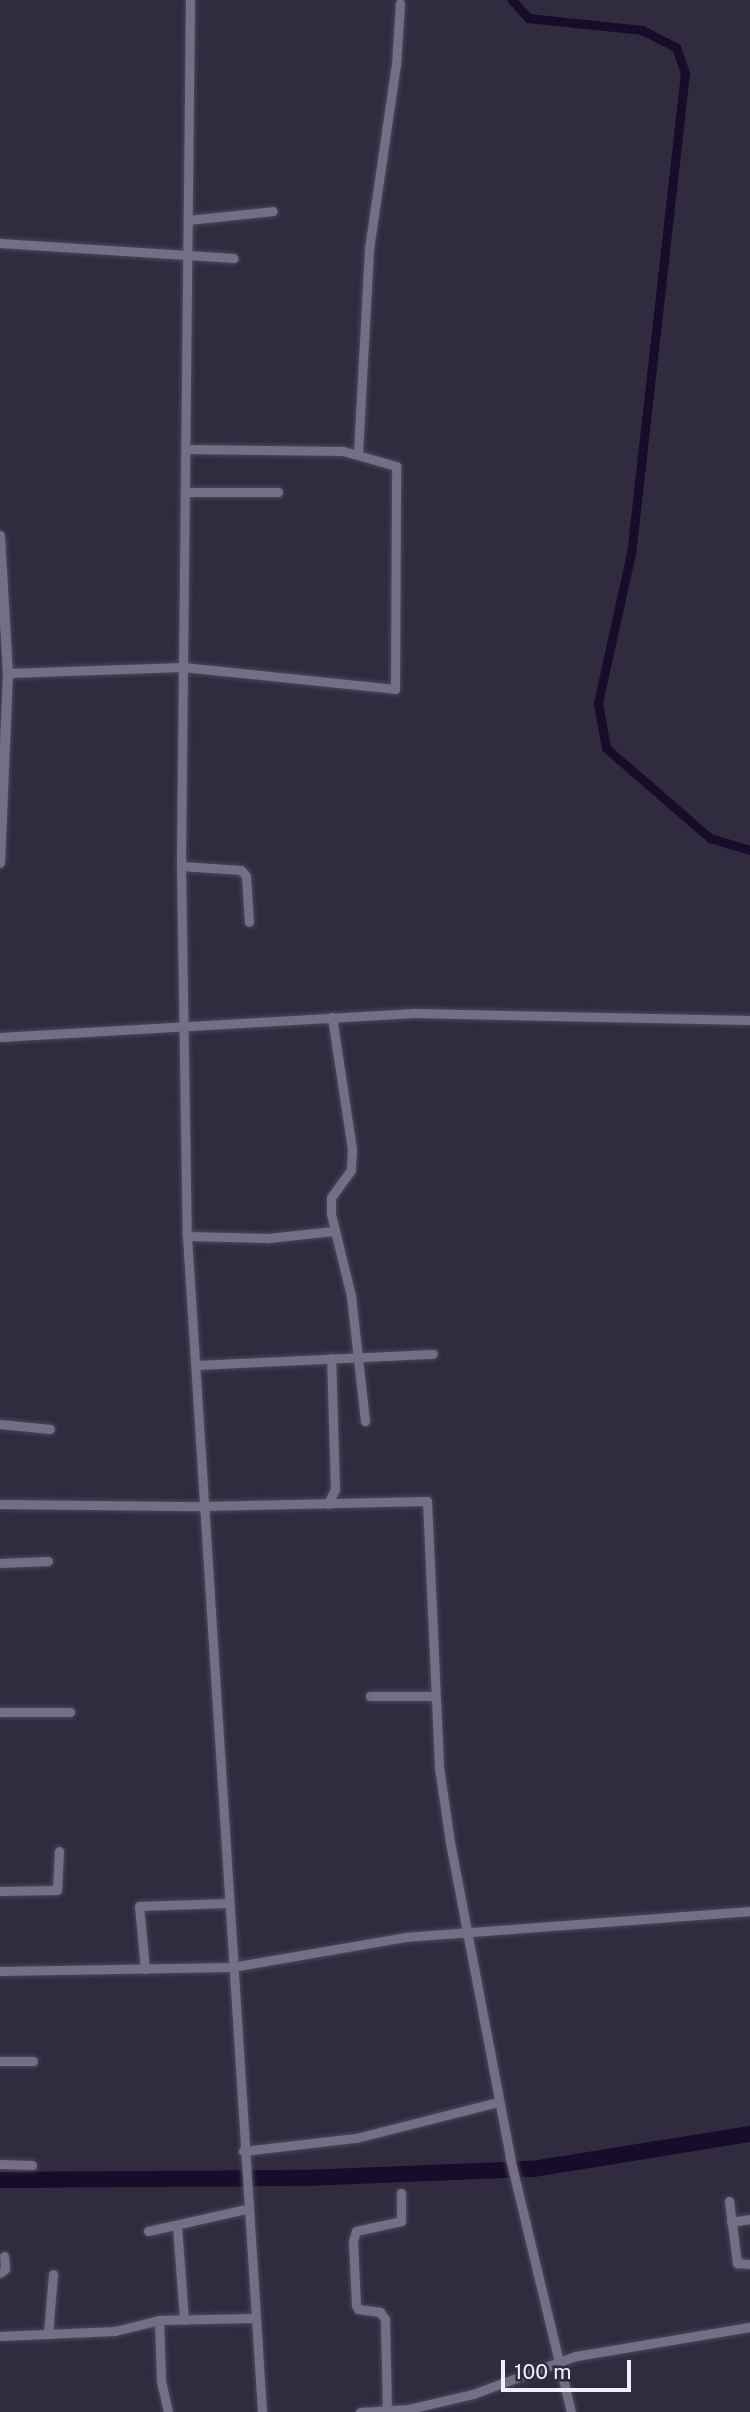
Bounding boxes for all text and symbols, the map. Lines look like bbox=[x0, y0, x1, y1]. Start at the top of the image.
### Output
scale bar bbox=[505, 2346, 634, 2390]
text: 100 m bbox=[514, 2359, 571, 2384]

